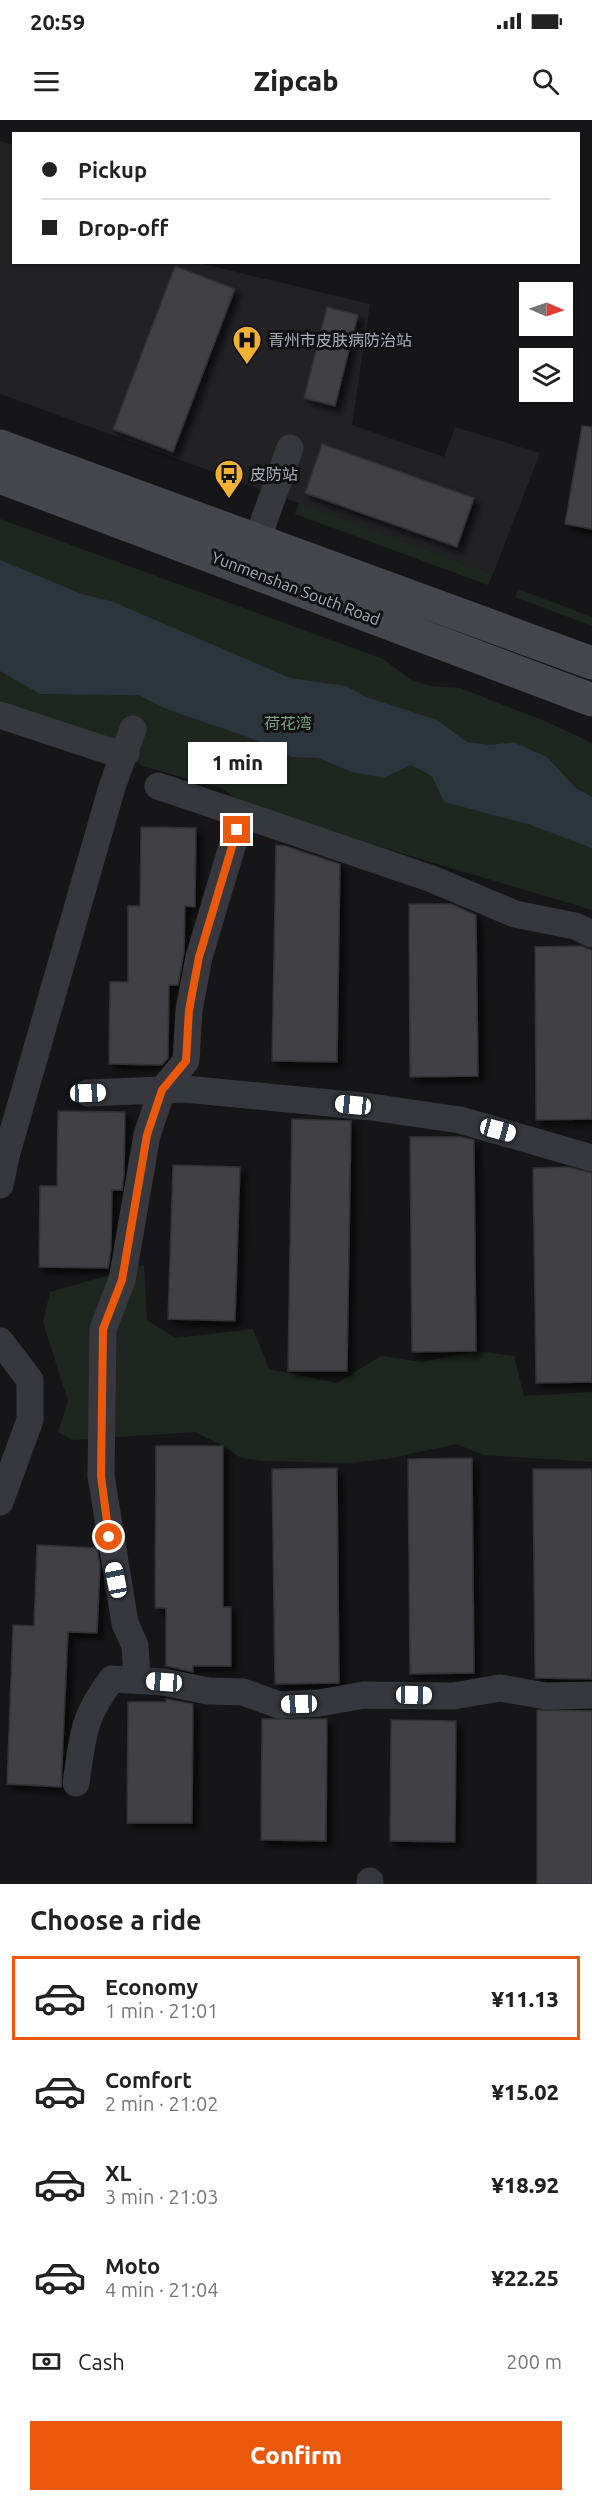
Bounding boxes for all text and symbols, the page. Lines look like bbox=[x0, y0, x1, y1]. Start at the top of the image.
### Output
text: 20:59 bbox=[30, 9, 85, 34]
icon: menu bbox=[30, 65, 63, 98]
icon: search bbox=[529, 65, 562, 98]
text: Zipcab bbox=[254, 66, 338, 96]
text: Pickup bbox=[78, 157, 147, 182]
text: Drop-off bbox=[78, 215, 168, 240]
north arrow bbox=[519, 282, 573, 336]
map controls bbox=[519, 282, 573, 402]
hospital icon: 青州市皮肤病防治站 bbox=[231, 324, 263, 366]
place label: 青州市皮肤病防治站 bbox=[268, 331, 412, 349]
button: layers bbox=[519, 348, 573, 402]
bus stop icon: 皮防站 bbox=[213, 458, 245, 500]
place label: 皮防站 bbox=[250, 465, 298, 483]
street label: Yunmenshan South Road bbox=[209, 548, 383, 628]
park label: 荷花湾 bbox=[264, 714, 312, 732]
callout: 1 min bbox=[188, 743, 286, 785]
text: 1 min bbox=[212, 751, 263, 774]
route end bbox=[223, 816, 250, 843]
car bbox=[70, 1083, 106, 1103]
car bbox=[334, 1094, 372, 1116]
car bbox=[478, 1117, 518, 1143]
route start bbox=[95, 1523, 122, 1550]
car bbox=[104, 1561, 128, 1599]
car bbox=[145, 1672, 183, 1692]
car bbox=[396, 1686, 432, 1704]
car bbox=[281, 1694, 317, 1714]
text: Choose a ride bbox=[30, 1905, 202, 1935]
icon: car bbox=[33, 1971, 87, 2025]
text: Economy bbox=[105, 1974, 198, 1999]
text: ¥11.13 bbox=[492, 1986, 559, 2011]
text: 1 min · 21:01 bbox=[105, 1999, 219, 2022]
icon: car bbox=[33, 2064, 87, 2118]
text: Comfort bbox=[105, 2067, 192, 2092]
text: ¥15.02 bbox=[492, 2079, 559, 2104]
text: 2 min · 21:02 bbox=[105, 2092, 219, 2115]
icon: car bbox=[33, 2157, 87, 2211]
text: XL bbox=[105, 2160, 132, 2185]
text: ¥18.92 bbox=[492, 2172, 559, 2197]
text: 3 min · 21:03 bbox=[105, 2185, 219, 2208]
icon: car bbox=[33, 2250, 87, 2304]
text: Moto bbox=[105, 2253, 160, 2278]
text: ¥22.25 bbox=[492, 2265, 559, 2290]
text: 4 min · 21:04 bbox=[105, 2278, 219, 2301]
icon: cash bbox=[30, 2345, 63, 2378]
text: Cash bbox=[78, 2349, 125, 2374]
text: 200 m bbox=[506, 2350, 562, 2373]
button: Confirm bbox=[30, 2421, 562, 2490]

